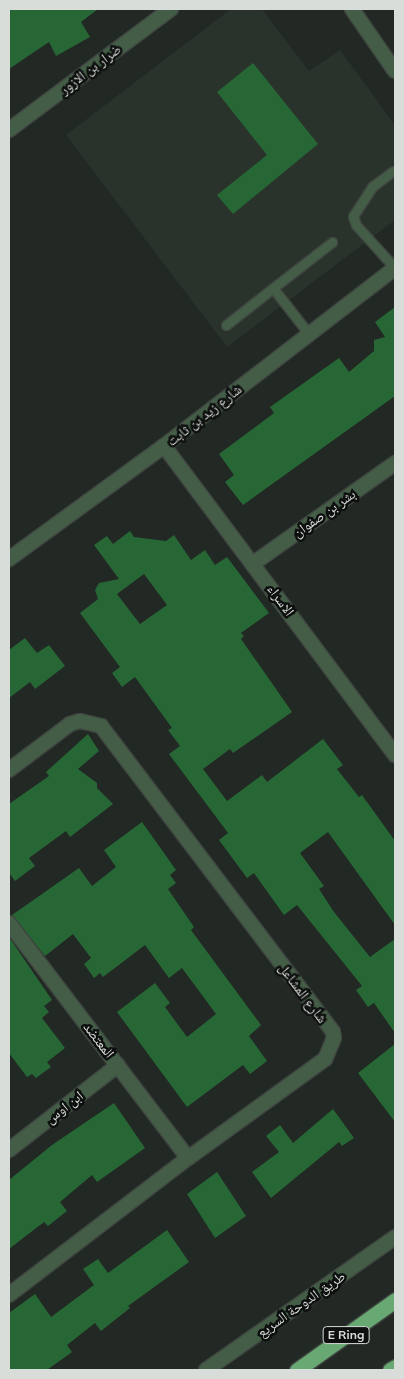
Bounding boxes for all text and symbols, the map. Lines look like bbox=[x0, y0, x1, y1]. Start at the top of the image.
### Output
street label: ضرار بن الازور bbox=[56, 40, 124, 98]
street label: شارع زيد بن ثابت bbox=[163, 381, 245, 449]
street label: بشر بن صفوان bbox=[289, 485, 359, 541]
street label: الاسراء bbox=[264, 581, 298, 619]
street label: شارع المشاعل bbox=[275, 960, 331, 1026]
street label: المعتضد bbox=[80, 1019, 118, 1061]
street label: ابن اوس bbox=[42, 1087, 86, 1127]
street label: طريق الدوحة السريع bbox=[254, 1267, 348, 1341]
road number: E Ring bbox=[322, 1326, 370, 1344]

